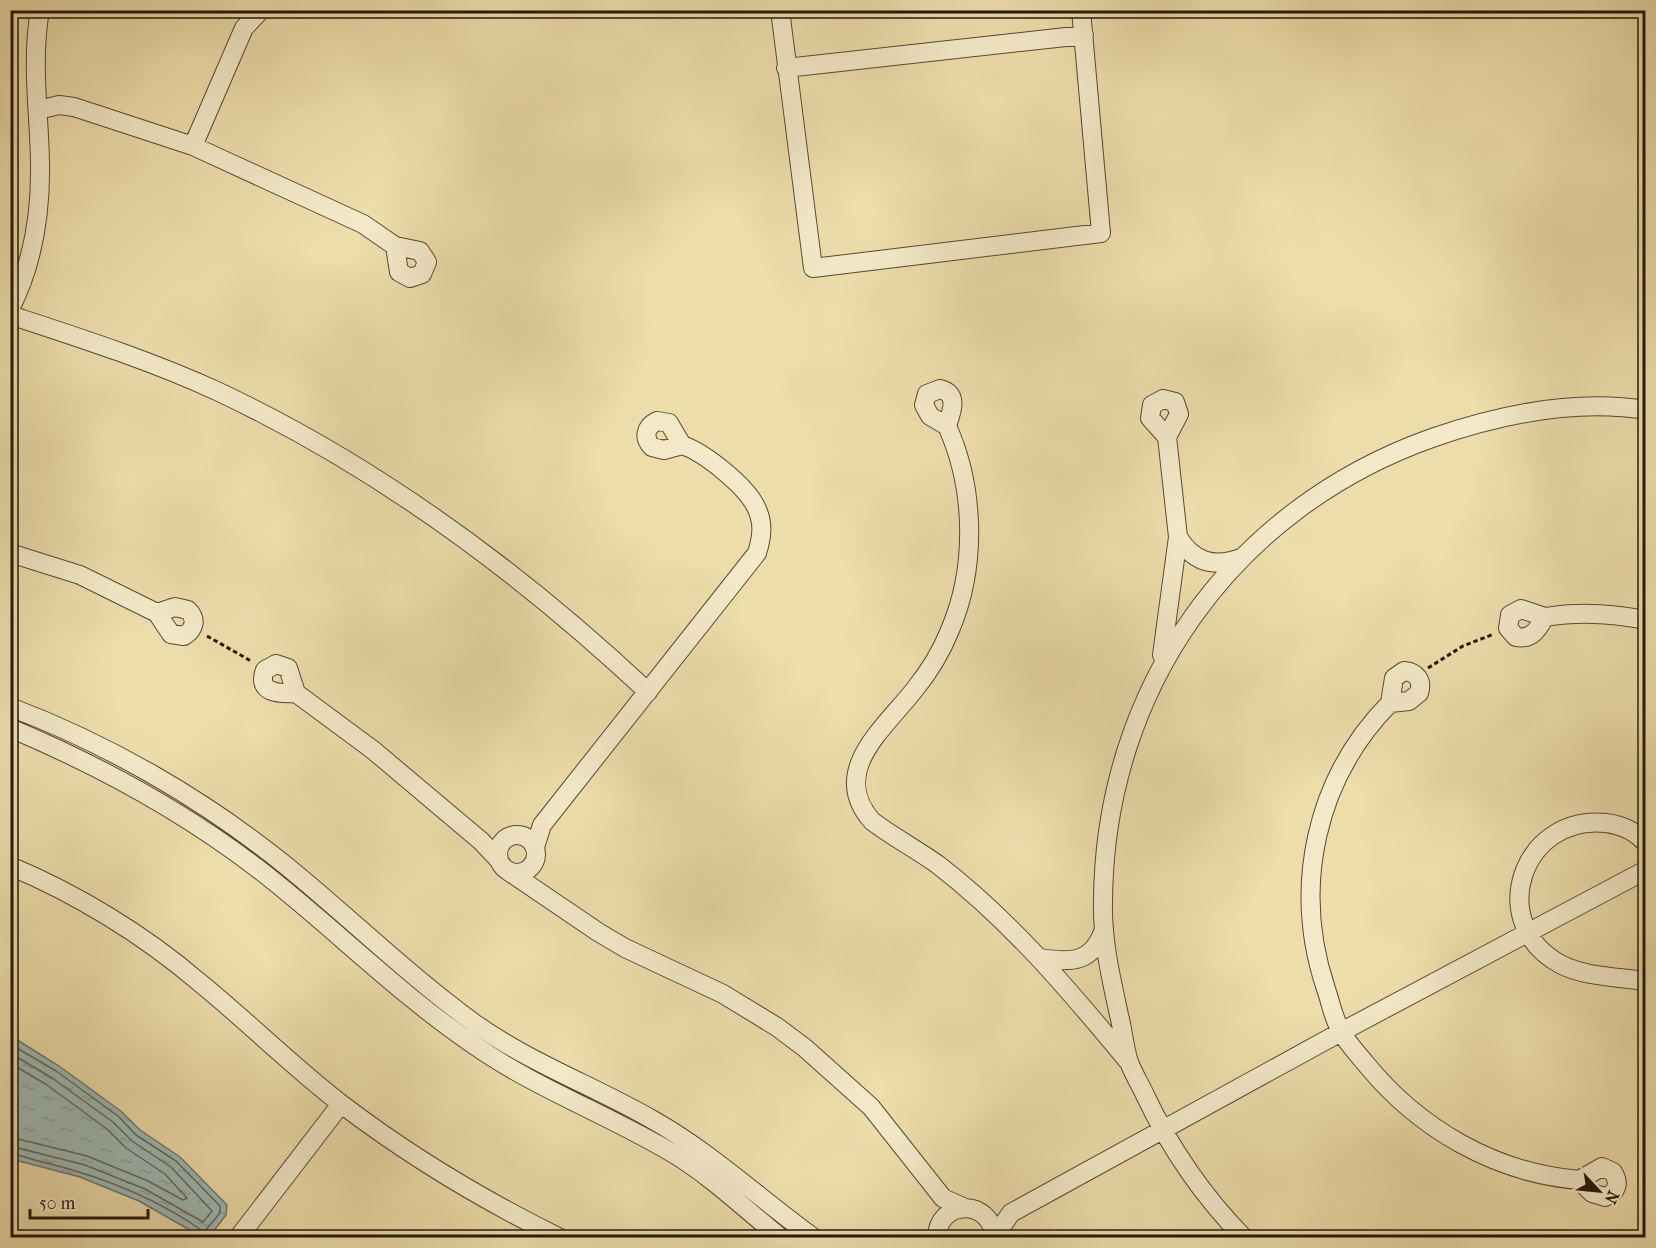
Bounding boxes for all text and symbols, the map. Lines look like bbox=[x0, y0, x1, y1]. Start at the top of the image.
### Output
north arrow bbox=[1569, 1161, 1629, 1221]
scale bar bbox=[30, 1182, 148, 1220]
text: N bbox=[1600, 1188, 1623, 1208]
text: 50 m bbox=[39, 1193, 76, 1214]

